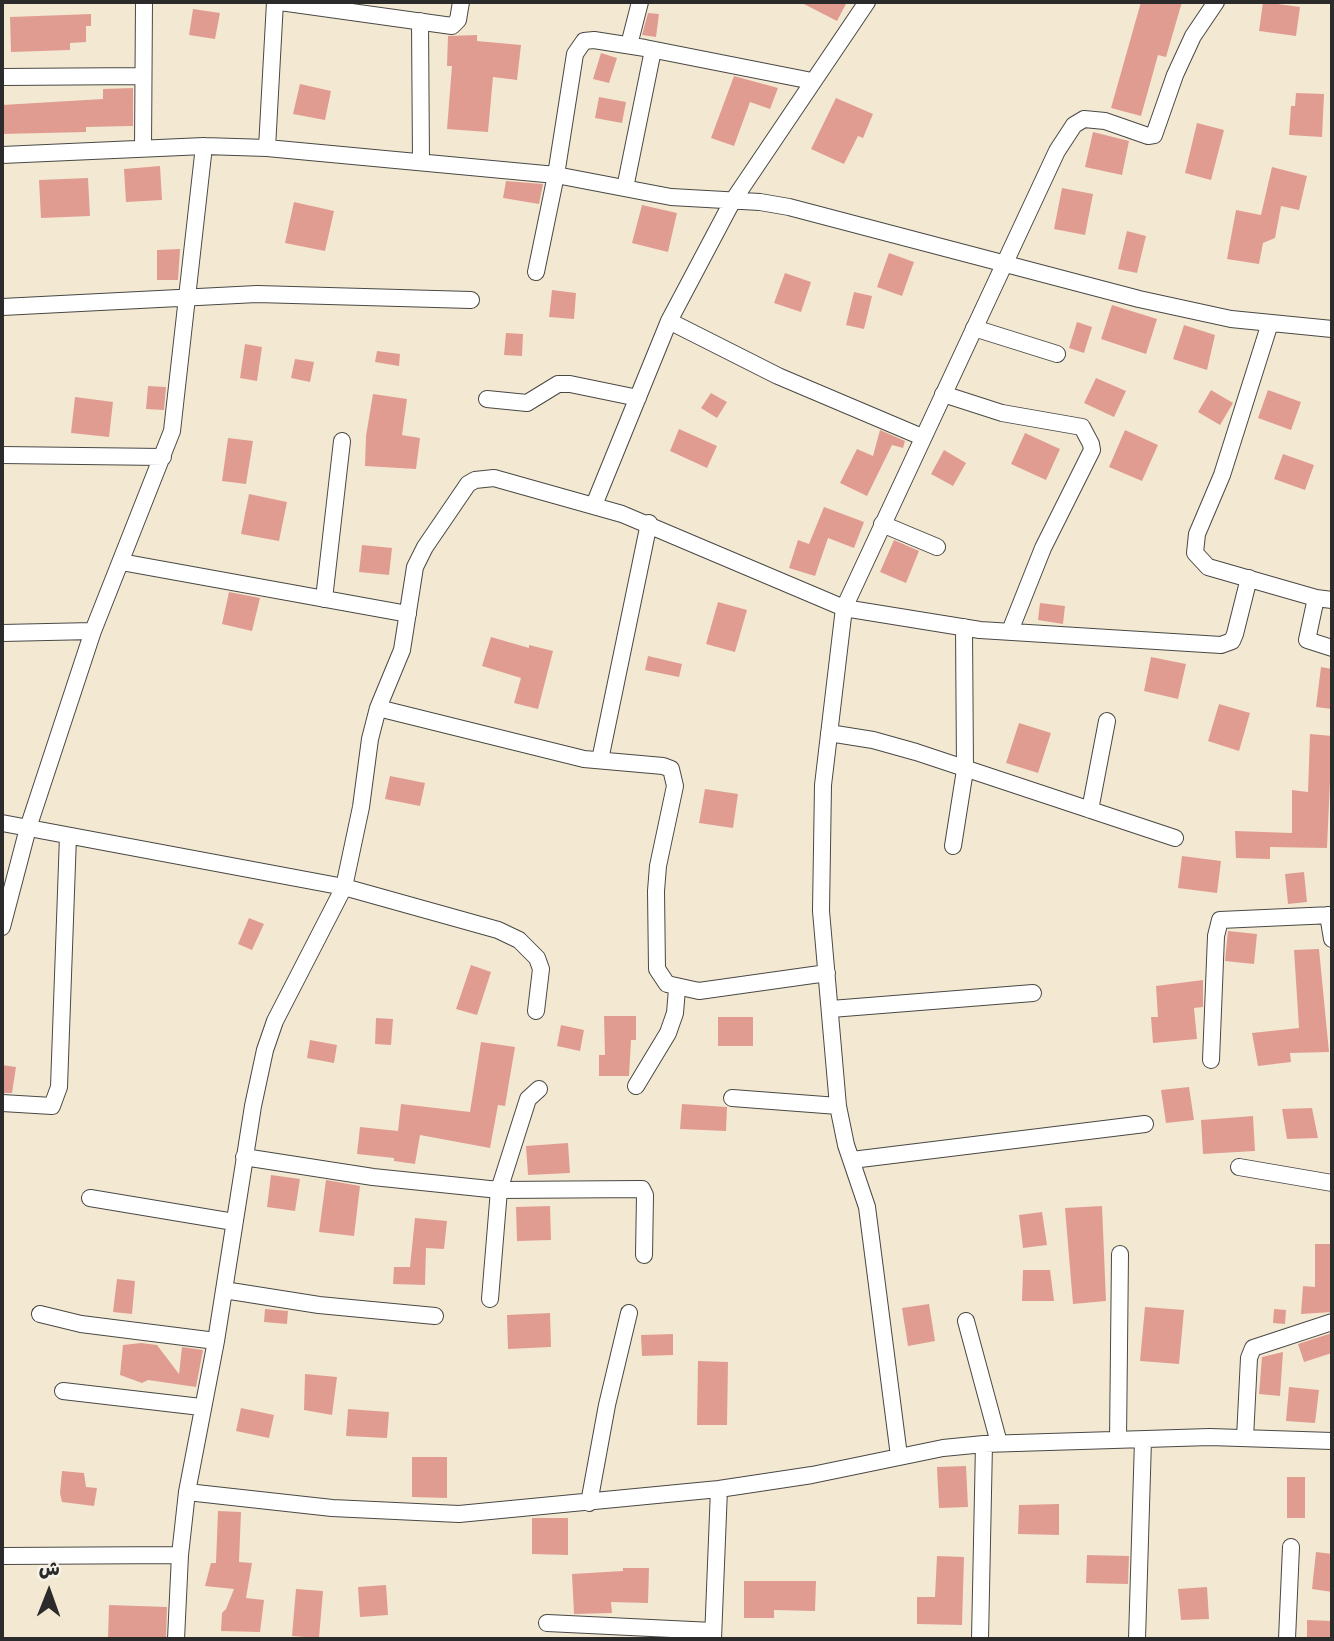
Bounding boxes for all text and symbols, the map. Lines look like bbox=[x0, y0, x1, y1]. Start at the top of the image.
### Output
north arrow bbox=[14, 1557, 84, 1627]
text: ش bbox=[39, 1557, 60, 1584]

